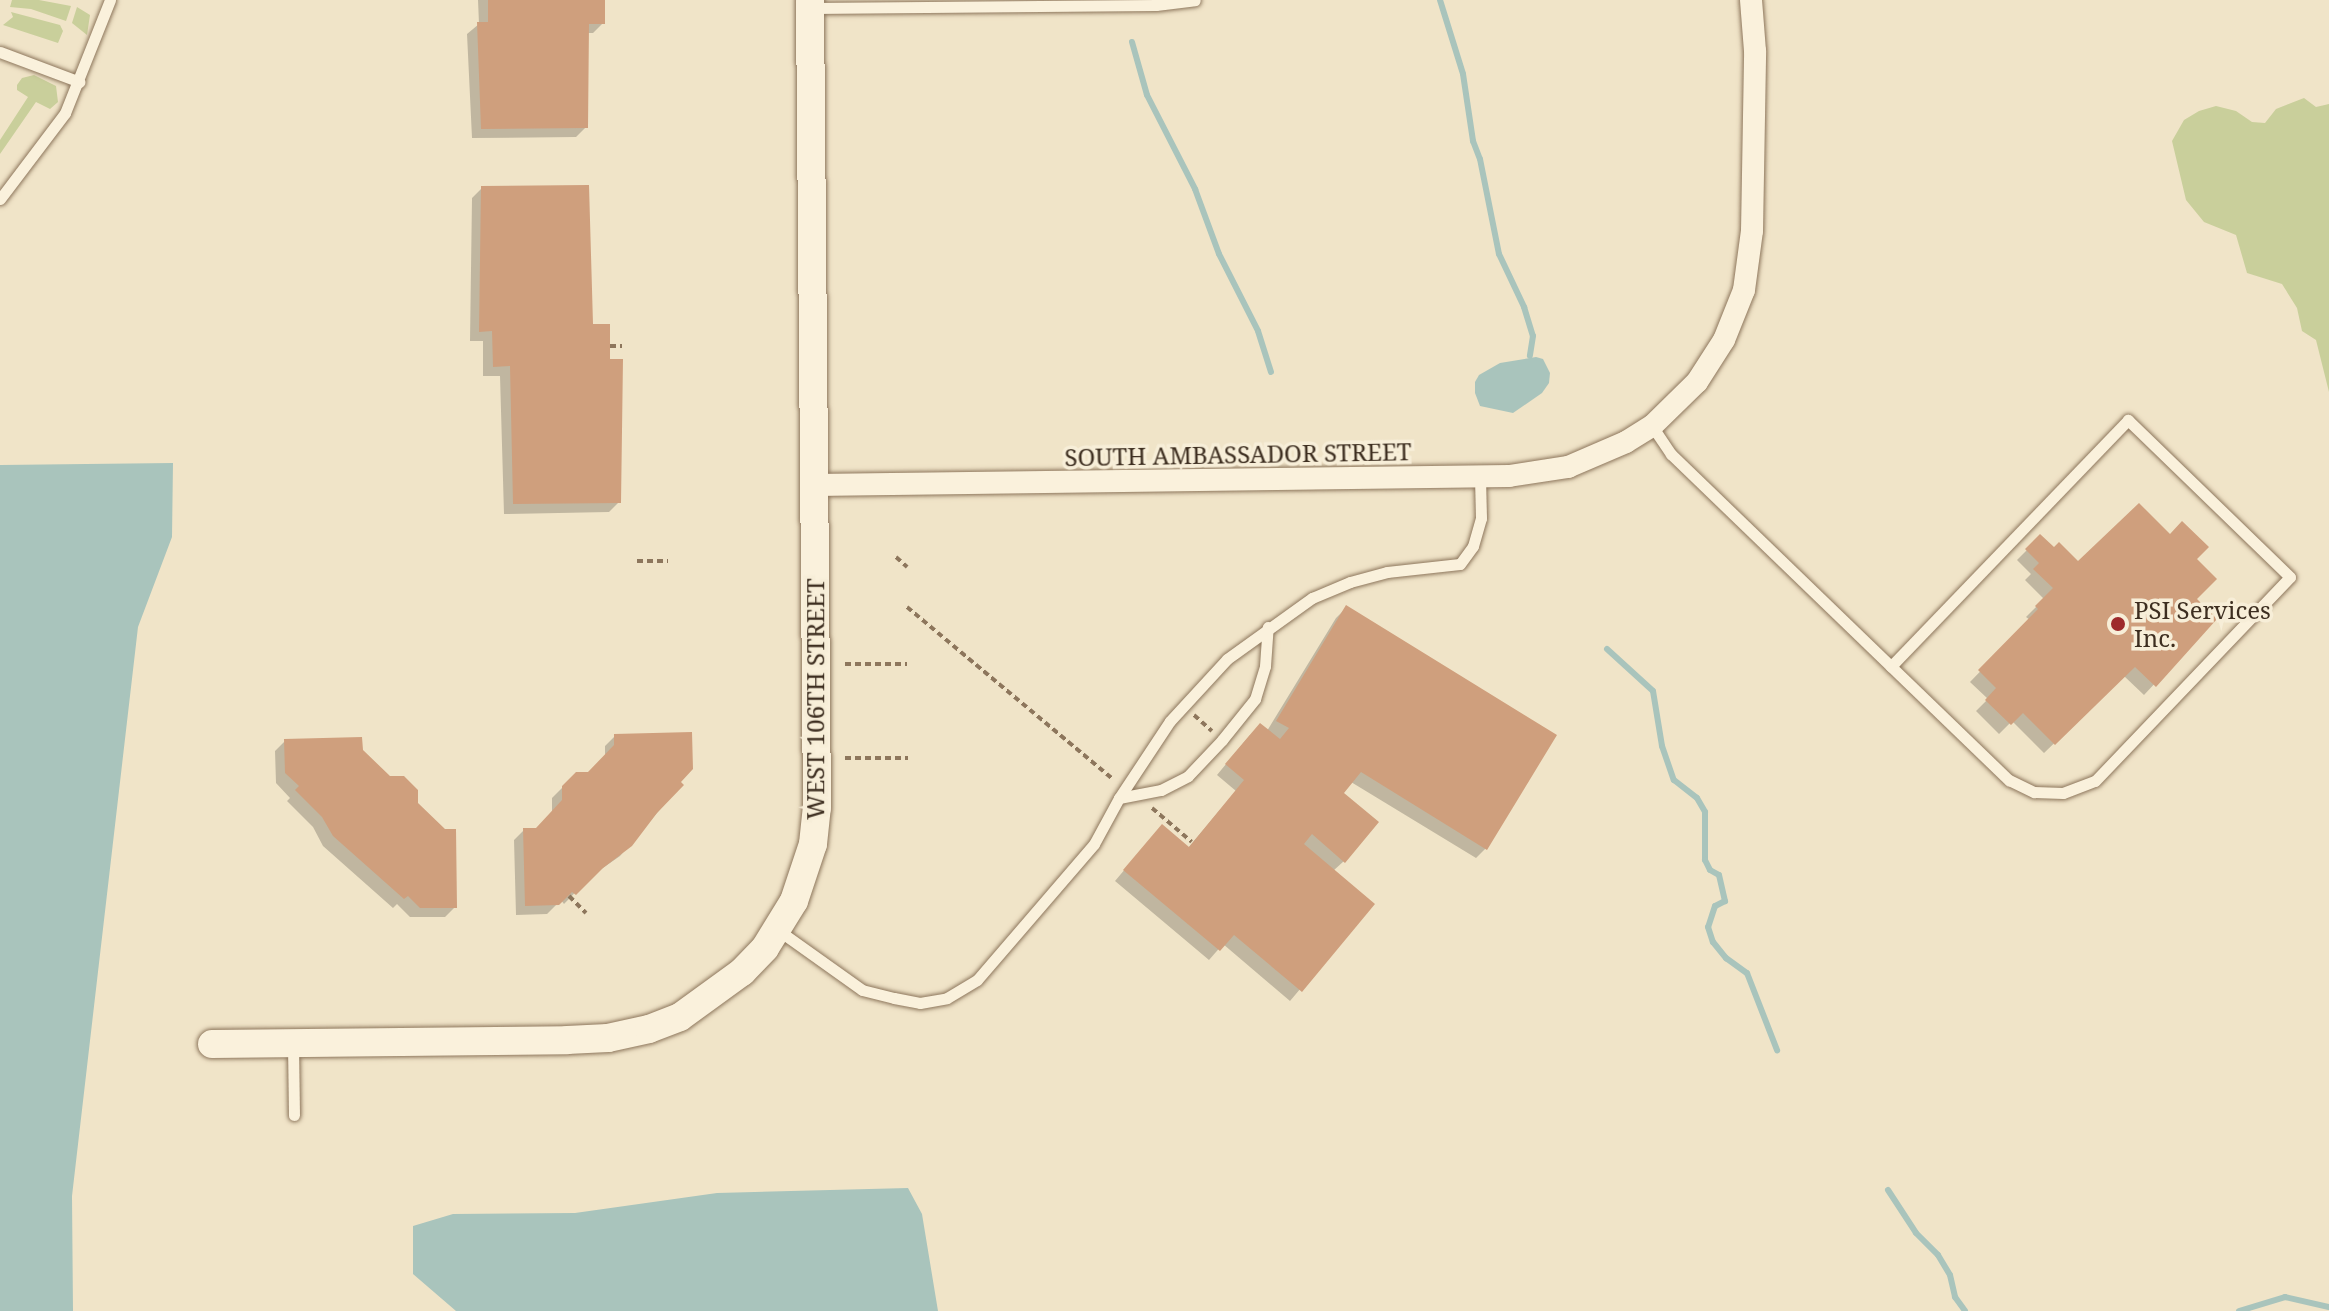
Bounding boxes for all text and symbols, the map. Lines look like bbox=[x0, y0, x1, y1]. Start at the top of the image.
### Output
street label: SOUTH AMBASSADOR STREET bbox=[1064, 437, 1412, 471]
street label: WEST 106TH STREET bbox=[801, 578, 829, 820]
place label: PSI Services Inc. bbox=[2134, 596, 2271, 652]
marker: PSI Services Inc. bbox=[2109, 615, 2127, 633]

